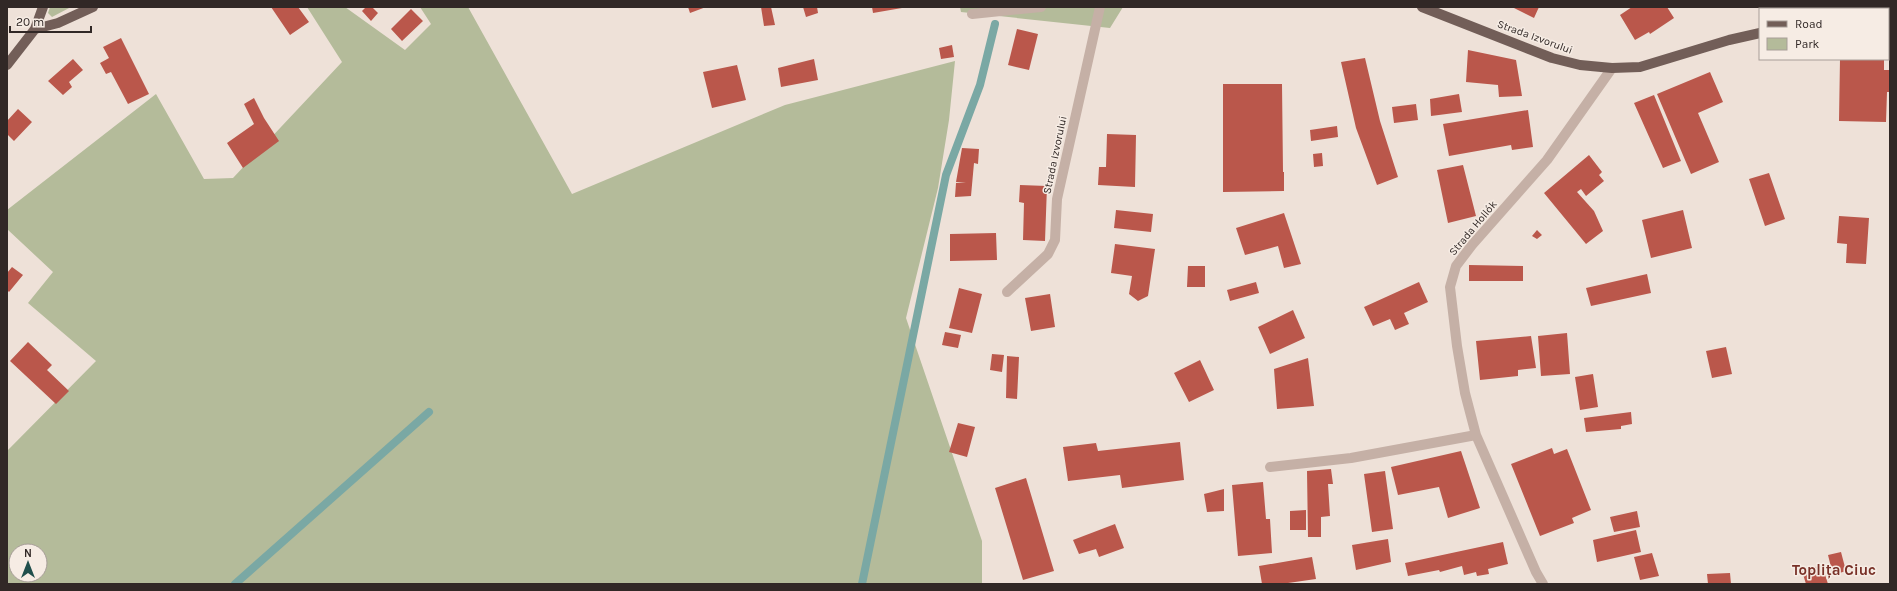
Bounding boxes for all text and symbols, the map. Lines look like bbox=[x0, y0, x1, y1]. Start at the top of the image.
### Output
scale bar bbox=[10, 8, 91, 34]
legend bbox=[1759, 8, 1889, 60]
text: 20 m bbox=[16, 15, 44, 29]
street label: Strada Izvorului bbox=[1495, 17, 1575, 57]
text: Road bbox=[1795, 17, 1823, 31]
text: Park bbox=[1795, 37, 1820, 51]
street label: Strada Izvorului bbox=[1040, 115, 1070, 195]
street label: Strada Hollók bbox=[1446, 198, 1500, 258]
north arrow bbox=[8, 543, 48, 583]
text: N bbox=[24, 547, 32, 560]
district label: Toplița Ciuc bbox=[1792, 561, 1876, 579]

